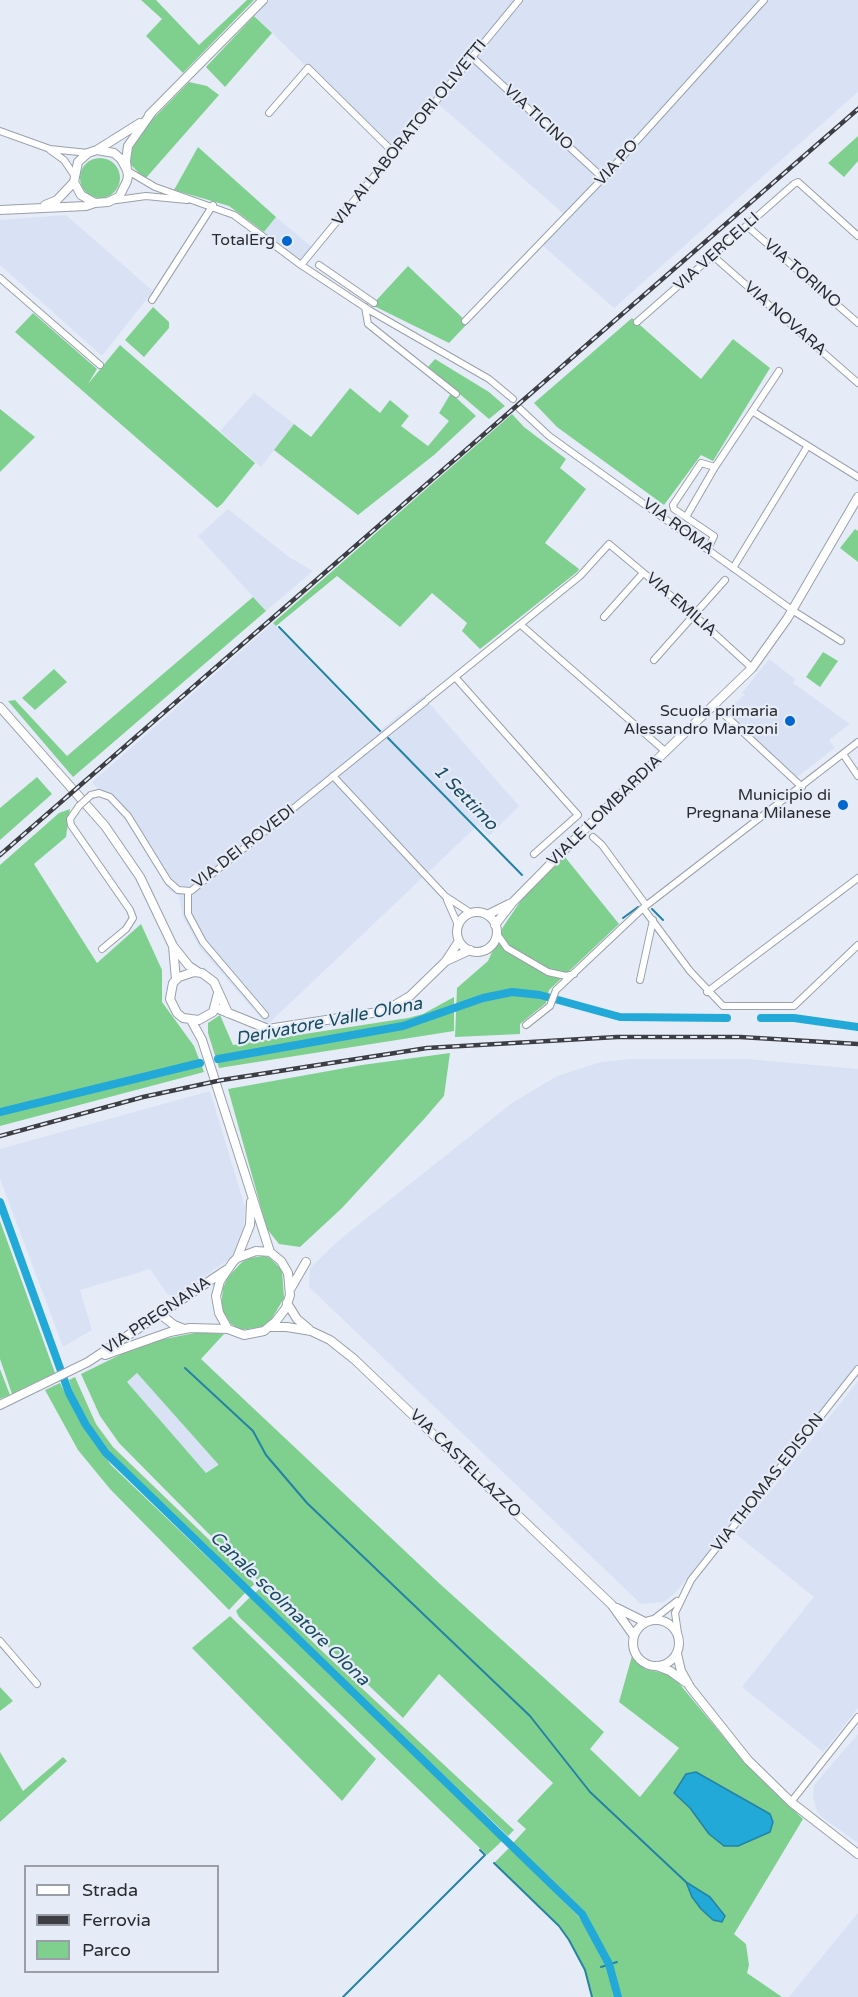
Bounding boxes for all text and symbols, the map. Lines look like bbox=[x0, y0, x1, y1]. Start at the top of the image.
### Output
street label: VIA AI LABORATORI OLIVETTI bbox=[329, 36, 491, 230]
street label: VIA TICINO bbox=[499, 81, 577, 155]
street label: VIA PO bbox=[591, 136, 643, 190]
street label: VIA VERCELLI bbox=[670, 208, 764, 296]
place label: TotalErg bbox=[212, 231, 275, 251]
marker: TotalErg bbox=[280, 234, 294, 248]
street label: VIA TORINO bbox=[760, 235, 844, 313]
street label: VIA NOVARA bbox=[740, 278, 830, 360]
street label: VIA ROMA bbox=[639, 495, 717, 559]
street label: VIA EMILIA bbox=[642, 569, 720, 641]
place label: Scuola primaria Alessandro Manzoni bbox=[624, 702, 778, 740]
marker: Scuola primaria Alessandro Manzoni bbox=[783, 714, 797, 728]
street label: VIALE LOMBARDIA bbox=[544, 751, 666, 871]
water label: 1 Settimo bbox=[428, 761, 502, 835]
place label: Municipio di Pregnana Milanese bbox=[686, 786, 831, 824]
marker: Municipio di Pregnana Milanese bbox=[836, 798, 850, 812]
street label: VIA DEI ROVEDI bbox=[189, 801, 299, 893]
water label: Derivatore Valle Olona bbox=[234, 993, 424, 1051]
street label: VIA PREGNANA bbox=[100, 1273, 214, 1359]
street label: VIA CASTELLAZZO bbox=[405, 1406, 525, 1522]
street label: VIA THOMAS EDISON bbox=[708, 1410, 828, 1556]
water label: Canale scolmatore Olona bbox=[205, 1527, 373, 1691]
legend bbox=[24, 1865, 219, 1973]
text: Strada bbox=[82, 1879, 138, 1901]
text: Ferrovia bbox=[82, 1909, 151, 1931]
text: Parco bbox=[82, 1939, 131, 1961]

